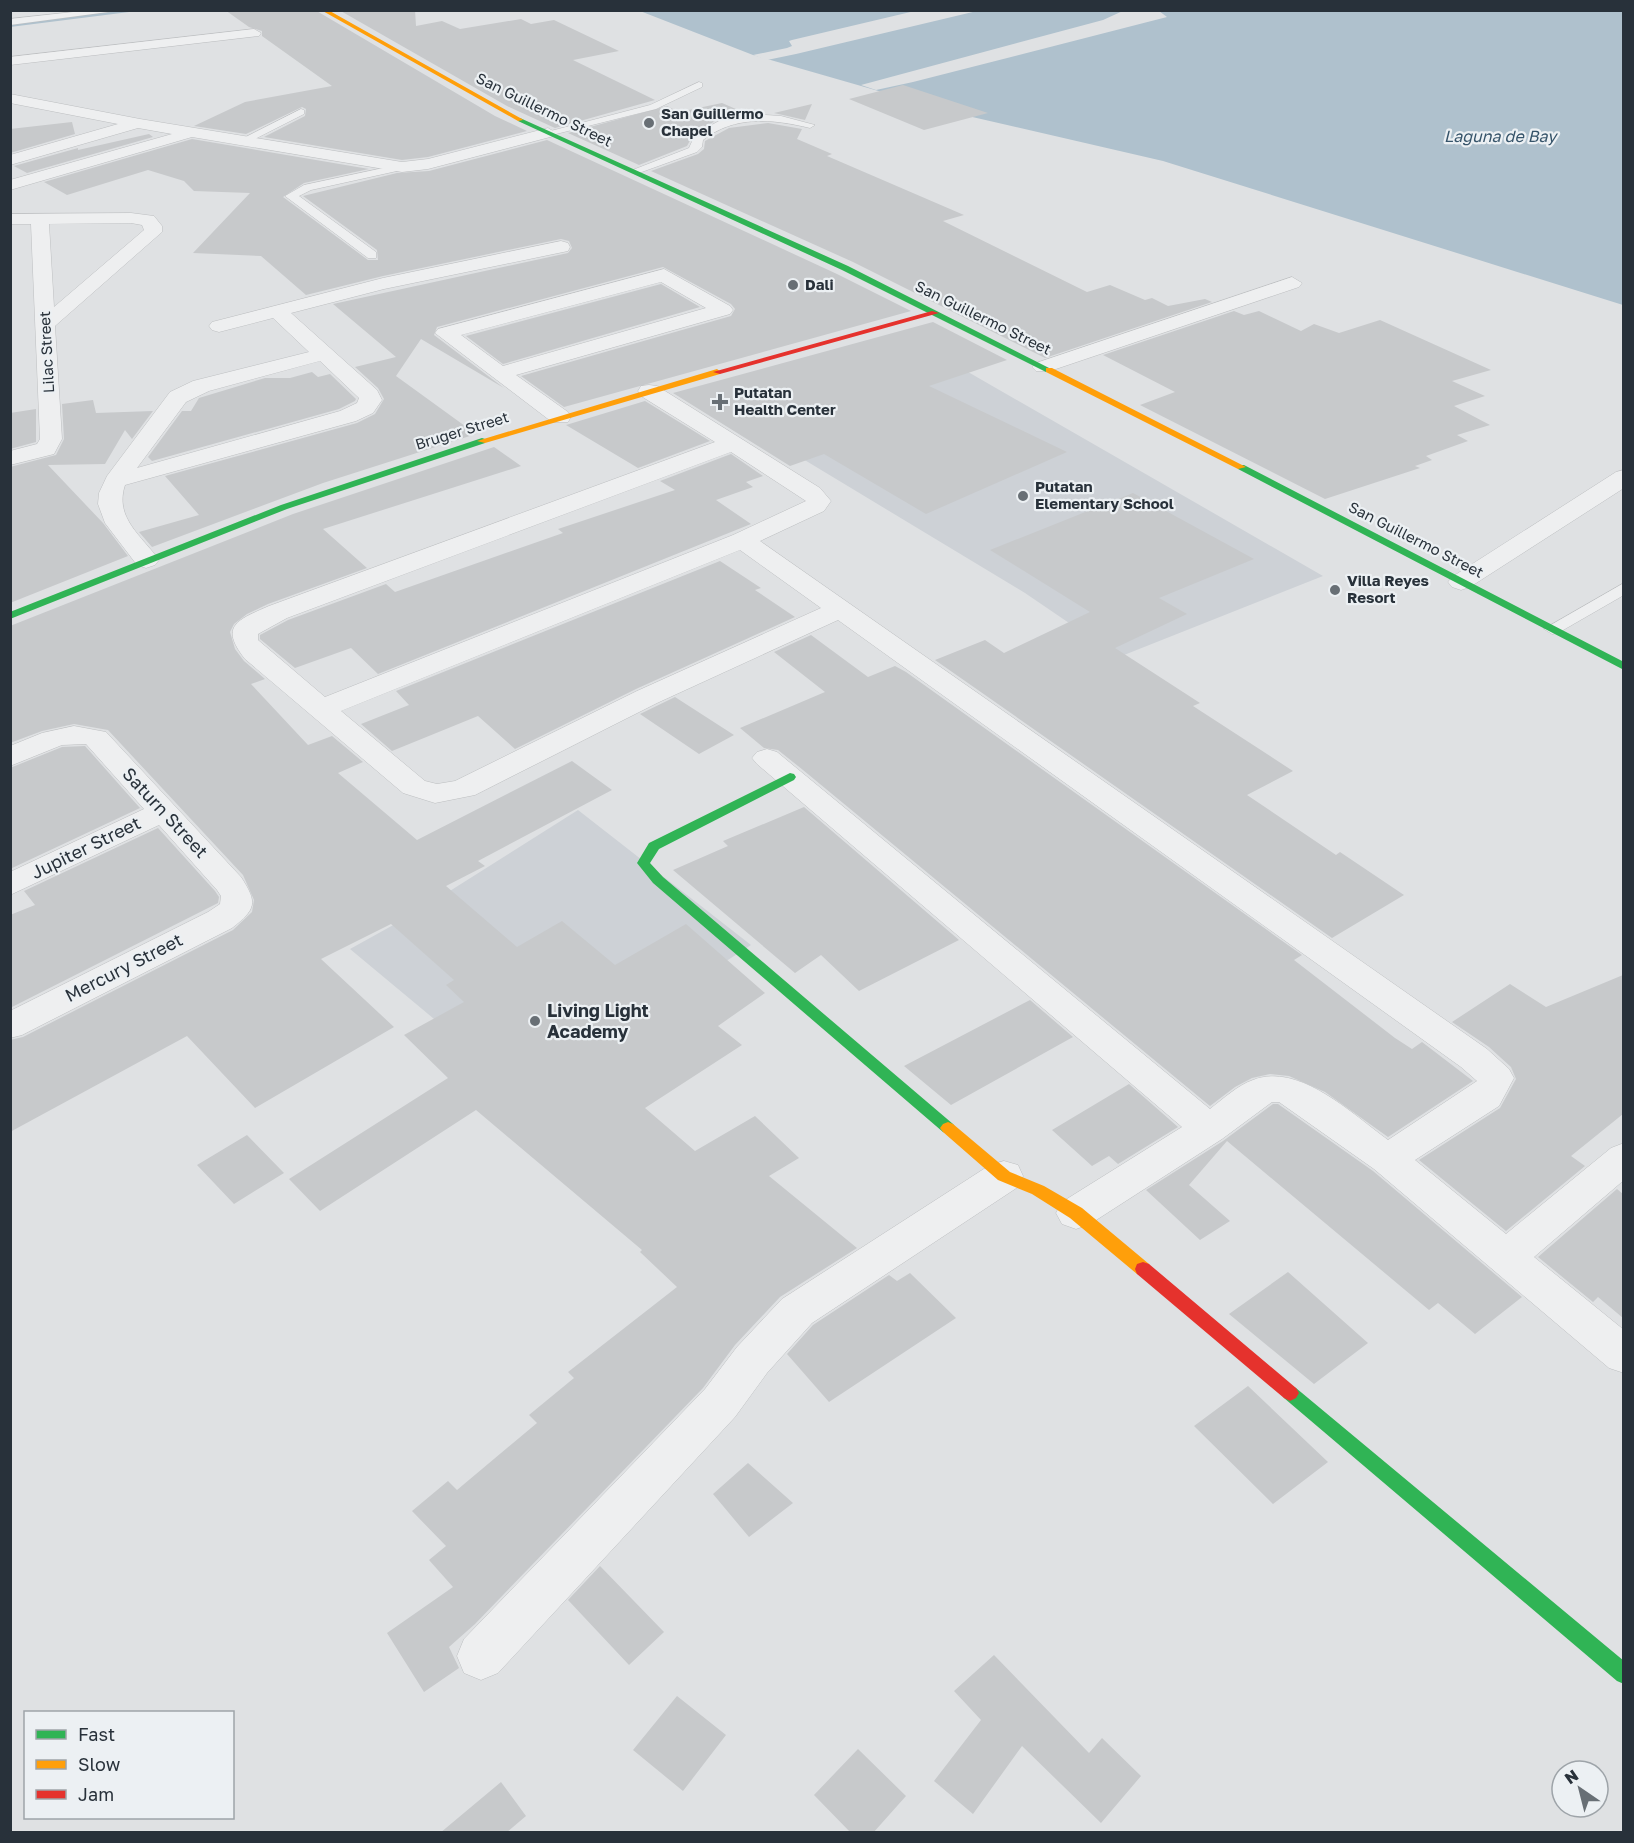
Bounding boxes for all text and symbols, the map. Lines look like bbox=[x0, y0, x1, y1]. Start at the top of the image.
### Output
street label: San Guillermo Street bbox=[473, 68, 615, 150]
place label: San Guillermo Chapel bbox=[661, 104, 763, 139]
marker: San Guillermo Chapel bbox=[642, 116, 656, 130]
water label: Laguna de Bay bbox=[1444, 126, 1558, 146]
place label: Dali bbox=[805, 275, 834, 293]
street label: San Guillermo Street bbox=[912, 276, 1054, 358]
marker: Dali bbox=[786, 278, 800, 292]
street label: Lilac Street bbox=[35, 311, 57, 394]
place label: Putatan Health Center bbox=[734, 383, 836, 418]
marker: Putatan Health Center bbox=[711, 393, 729, 411]
street label: Bruger Street bbox=[413, 407, 511, 453]
place label: Putatan Elementary School bbox=[1035, 477, 1174, 512]
marker: Putatan Elementary School bbox=[1016, 489, 1030, 503]
street label: San Guillermo Street bbox=[1346, 497, 1487, 581]
place label: Villa Reyes Resort bbox=[1347, 571, 1429, 606]
marker: Villa Reyes Resort bbox=[1328, 583, 1342, 597]
street label: Saturn Street bbox=[118, 763, 213, 862]
street label: Jupiter Street bbox=[27, 811, 144, 883]
street label: Mercury Street bbox=[61, 928, 186, 1006]
place label: Living Light Academy bbox=[547, 999, 649, 1042]
marker: Living Light Academy bbox=[528, 1014, 542, 1028]
legend bbox=[24, 1711, 234, 1819]
text: Fast bbox=[78, 1723, 115, 1745]
text: Slow bbox=[78, 1753, 121, 1775]
north arrow bbox=[1550, 1759, 1610, 1819]
text: N bbox=[1561, 1765, 1582, 1788]
text: Jam bbox=[78, 1783, 114, 1805]

